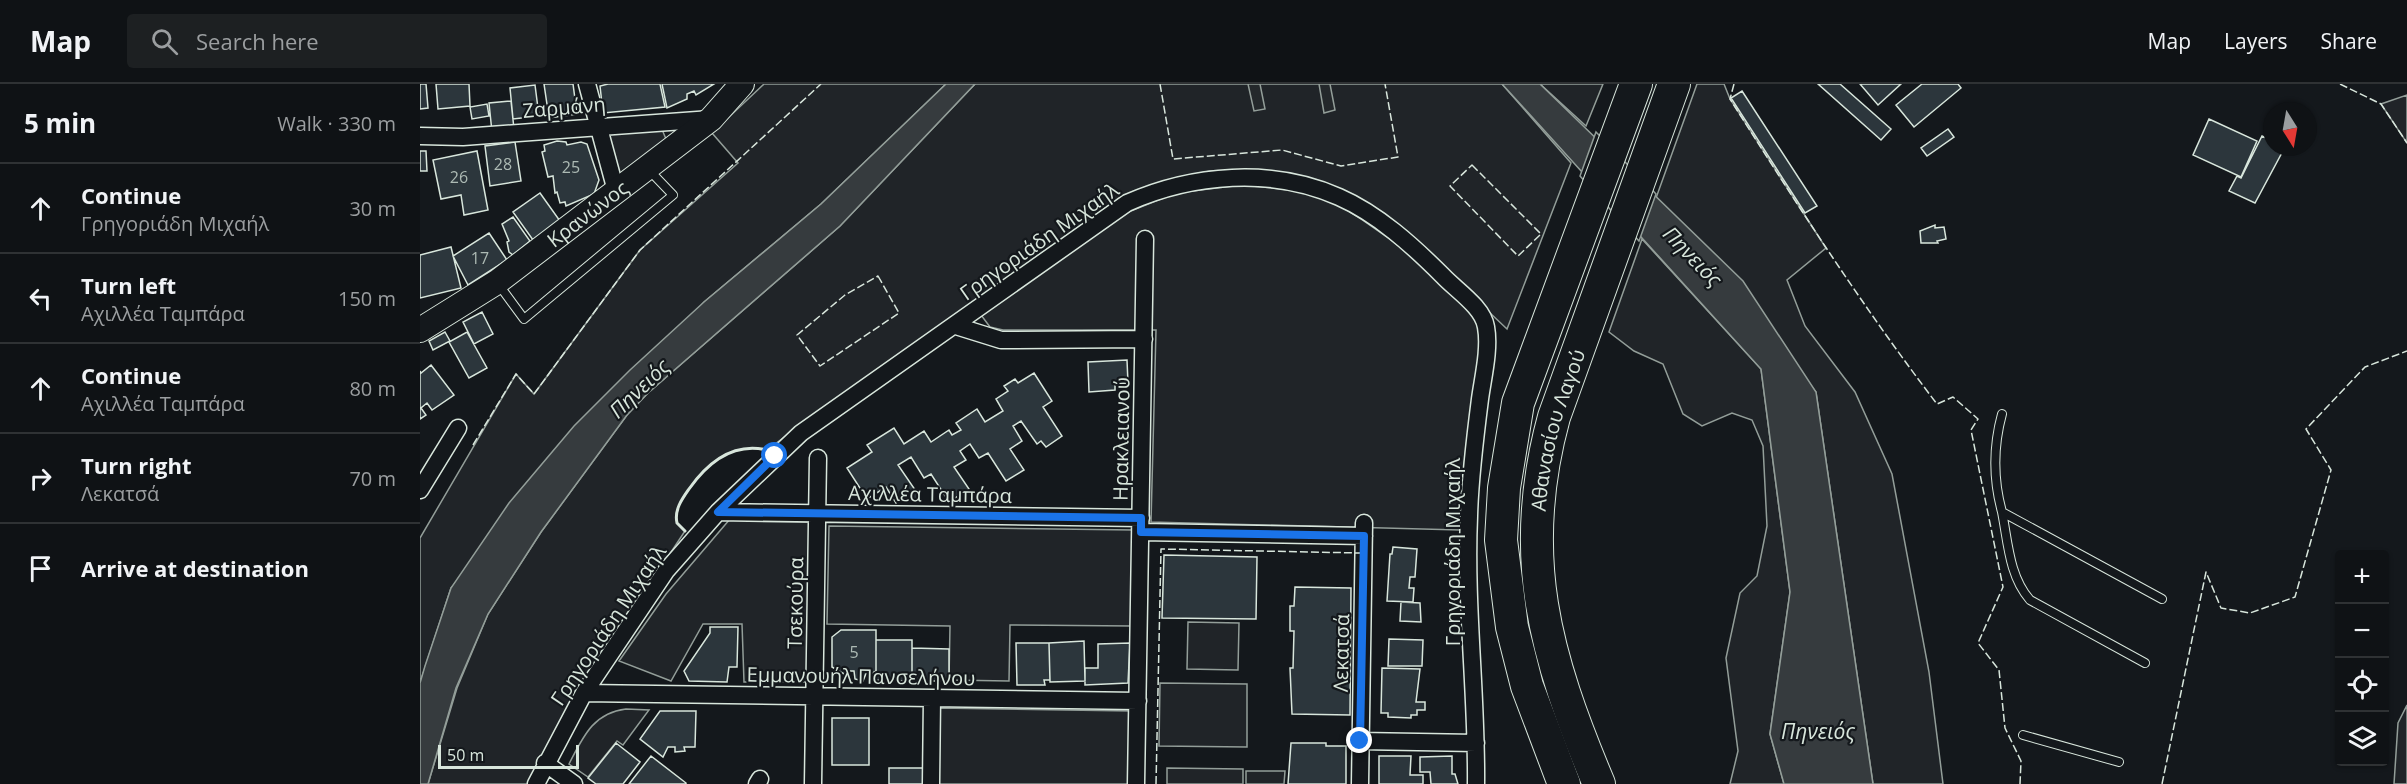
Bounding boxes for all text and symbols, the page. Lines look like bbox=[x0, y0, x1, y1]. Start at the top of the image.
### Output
search box bbox=[127, 14, 547, 68]
text: Map bbox=[30, 22, 91, 60]
icon: search bbox=[148, 25, 181, 58]
text: Search here bbox=[196, 26, 319, 56]
text: Map bbox=[2148, 27, 2191, 55]
text: Layers bbox=[2224, 27, 2288, 55]
text: Share bbox=[2321, 27, 2377, 55]
street label: Ζαρμάνη bbox=[521, 90, 607, 124]
north arrow bbox=[2263, 102, 2317, 156]
text: 5 min bbox=[24, 105, 96, 141]
text: Walk · 330 m bbox=[277, 110, 396, 137]
house number: 28 bbox=[494, 153, 512, 175]
house number: 25 bbox=[562, 156, 580, 178]
house number: 26 bbox=[450, 166, 468, 188]
street label: Κρανώνος bbox=[541, 174, 633, 253]
street label: Γρηγοριάδη Μιχαήλ bbox=[954, 176, 1124, 306]
text: Continue bbox=[81, 180, 181, 210]
icon: ahead bbox=[24, 192, 57, 225]
text: 30 m bbox=[349, 195, 396, 222]
text: Γρηγοριάδη Μιχαήλ bbox=[81, 210, 269, 237]
water label: Πηνειός bbox=[1657, 220, 1729, 293]
house number: 17 bbox=[471, 247, 489, 269]
text: Turn left bbox=[81, 270, 176, 300]
icon: left bbox=[24, 282, 57, 315]
text: 150 m bbox=[338, 285, 396, 312]
text: Αχιλλέα Ταμπάρα bbox=[81, 300, 245, 327]
street label: Αθανασίου Λαγού bbox=[1524, 345, 1591, 512]
water label: Πηνειός bbox=[603, 352, 676, 424]
text: Continue bbox=[81, 360, 181, 390]
icon: ahead bbox=[24, 372, 57, 405]
text: 80 m bbox=[349, 375, 396, 402]
street label: Ηρακλειανού bbox=[1106, 377, 1136, 501]
text: Αχιλλέα Ταμπάρα bbox=[81, 390, 245, 417]
route start bbox=[761, 442, 787, 468]
text: Turn right bbox=[81, 450, 192, 480]
street label: Γρηγοριάδη Μιχαήλ bbox=[1439, 458, 1466, 646]
icon: right bbox=[24, 462, 57, 495]
text: 70 m bbox=[349, 465, 396, 492]
street label: Αχιλλέα Ταμπάρα bbox=[848, 479, 1012, 509]
text: Λεκατσά bbox=[81, 480, 159, 507]
street label: Γρηγοριάδη Μιχαήλ bbox=[544, 539, 672, 711]
map controls bbox=[2335, 550, 2389, 766]
button: + bbox=[2335, 550, 2389, 604]
icon: arrive bbox=[24, 552, 57, 585]
text: Arrive at destination bbox=[81, 553, 309, 583]
street label: Τσεκούρα bbox=[781, 557, 809, 649]
button: − bbox=[2335, 604, 2389, 658]
street label: Λεκατσά bbox=[1327, 614, 1355, 692]
house number: 5 bbox=[849, 641, 859, 663]
button: locate bbox=[2335, 658, 2389, 712]
street label: Εμμανουήλ Πανσελήνου bbox=[746, 661, 976, 691]
button: layers bbox=[2335, 712, 2389, 766]
water label: Πηνειός bbox=[1781, 717, 1855, 745]
route end bbox=[1346, 727, 1372, 753]
scale bar bbox=[438, 742, 579, 770]
text: 50 m bbox=[447, 744, 484, 766]

